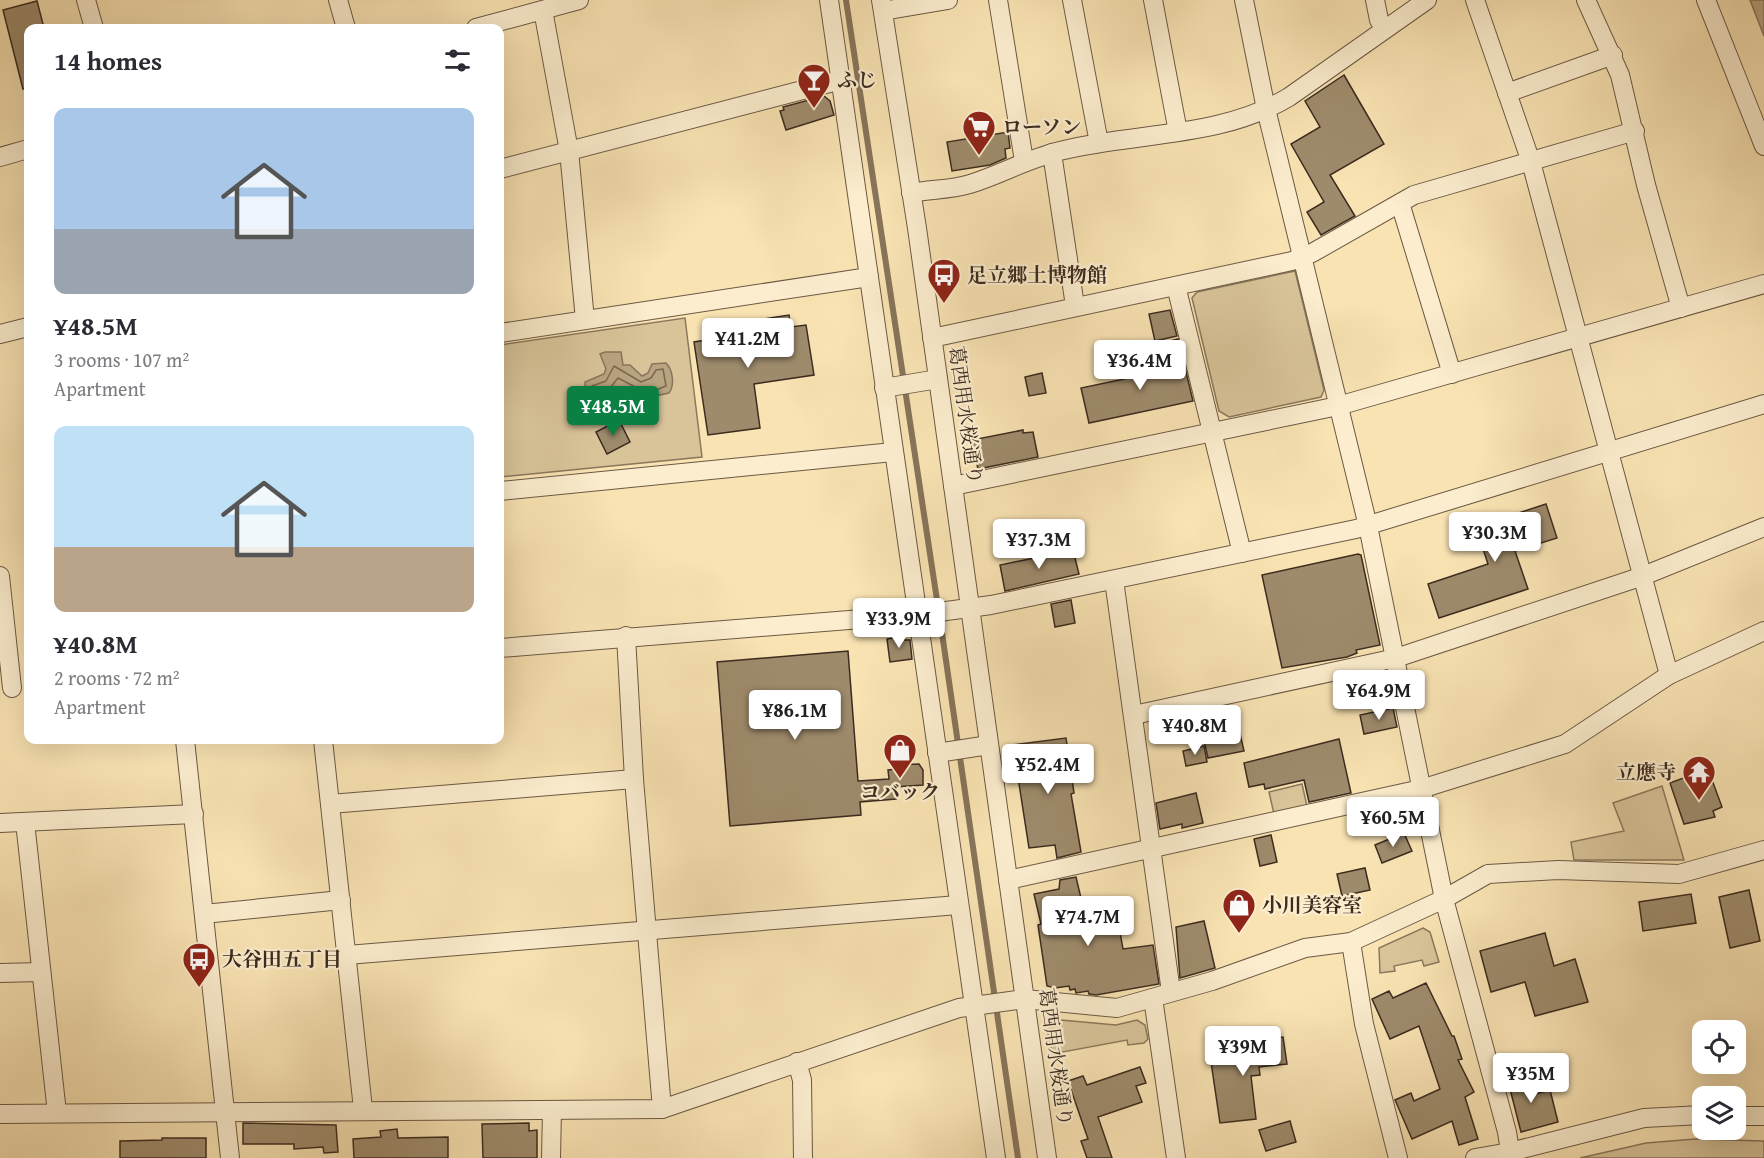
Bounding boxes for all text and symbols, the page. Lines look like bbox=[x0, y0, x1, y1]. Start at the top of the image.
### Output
text: 14 homes bbox=[54, 41, 162, 80]
icon: filters bbox=[441, 44, 474, 77]
bar icon: ふじ bbox=[796, 62, 832, 109]
place label: ふじ bbox=[837, 65, 877, 94]
supermarket icon: ローソン bbox=[961, 109, 997, 156]
place label: ローソン bbox=[1002, 112, 1081, 141]
icon: home bbox=[210, 147, 318, 255]
bus stop icon: 足立郷土博物館 bbox=[926, 257, 962, 304]
place label: 足立郷土博物館 bbox=[967, 260, 1107, 289]
text: ¥48.5M bbox=[54, 306, 138, 345]
pin: ¥41.2M bbox=[699, 318, 797, 369]
text: ¥41.2M bbox=[716, 323, 780, 352]
pin: ¥36.4M bbox=[1091, 340, 1189, 391]
street label: 葛西用水桜通り bbox=[942, 344, 991, 486]
text: 3 rooms · 107 m² bbox=[54, 345, 189, 374]
text: ¥36.4M bbox=[1108, 345, 1172, 374]
text: Apartment bbox=[54, 374, 146, 403]
pin: ¥48.5M bbox=[564, 386, 662, 437]
text: ¥48.5M bbox=[581, 391, 645, 420]
icon: home bbox=[210, 465, 318, 573]
pin: ¥30.3M bbox=[1446, 512, 1544, 563]
text: ¥30.3M bbox=[1463, 517, 1527, 546]
pin: ¥37.3M bbox=[990, 519, 1088, 570]
text: ¥37.3M bbox=[1007, 524, 1071, 553]
pin: ¥33.9M bbox=[850, 598, 948, 649]
text: ¥33.9M bbox=[867, 603, 931, 632]
text: ¥40.8M bbox=[54, 624, 138, 663]
text: 2 rooms · 72 m² bbox=[54, 663, 180, 692]
pin: ¥64.9M bbox=[1330, 670, 1428, 721]
text: ¥64.9M bbox=[1347, 675, 1411, 704]
pin: ¥86.1M bbox=[746, 690, 844, 741]
text: Apartment bbox=[54, 692, 146, 721]
text: ¥86.1M bbox=[763, 695, 827, 724]
pin: ¥40.8M bbox=[1146, 705, 1244, 756]
text: ¥40.8M bbox=[1163, 710, 1227, 739]
shop icon: コバック bbox=[882, 732, 918, 779]
pin: ¥52.4M bbox=[999, 744, 1097, 795]
text: ¥52.4M bbox=[1016, 749, 1080, 778]
temple icon: 立應寺 bbox=[1681, 754, 1717, 801]
place label: 立應寺 bbox=[1616, 757, 1676, 786]
place label: コバック bbox=[860, 777, 940, 806]
pin: ¥60.5M bbox=[1344, 797, 1442, 848]
text: ¥60.5M bbox=[1361, 802, 1425, 831]
shop icon: 小川美容室 bbox=[1221, 887, 1257, 934]
place label: 小川美容室 bbox=[1262, 890, 1362, 919]
pin: ¥74.7M bbox=[1039, 896, 1137, 947]
text: ¥74.7M bbox=[1056, 901, 1120, 930]
bus stop icon: 大谷田五丁目 bbox=[181, 941, 217, 988]
place label: 大谷田五丁目 bbox=[222, 944, 342, 973]
street label: 葛西用水桜通り bbox=[1032, 986, 1081, 1128]
map controls bbox=[1692, 1020, 1746, 1140]
button: locate bbox=[1692, 1020, 1746, 1074]
pin: ¥39M bbox=[1207, 1026, 1279, 1077]
text: ¥39M bbox=[1219, 1031, 1267, 1060]
pin: ¥35M bbox=[1495, 1053, 1567, 1104]
text: ¥35M bbox=[1507, 1058, 1555, 1087]
button: layers bbox=[1692, 1086, 1746, 1140]

